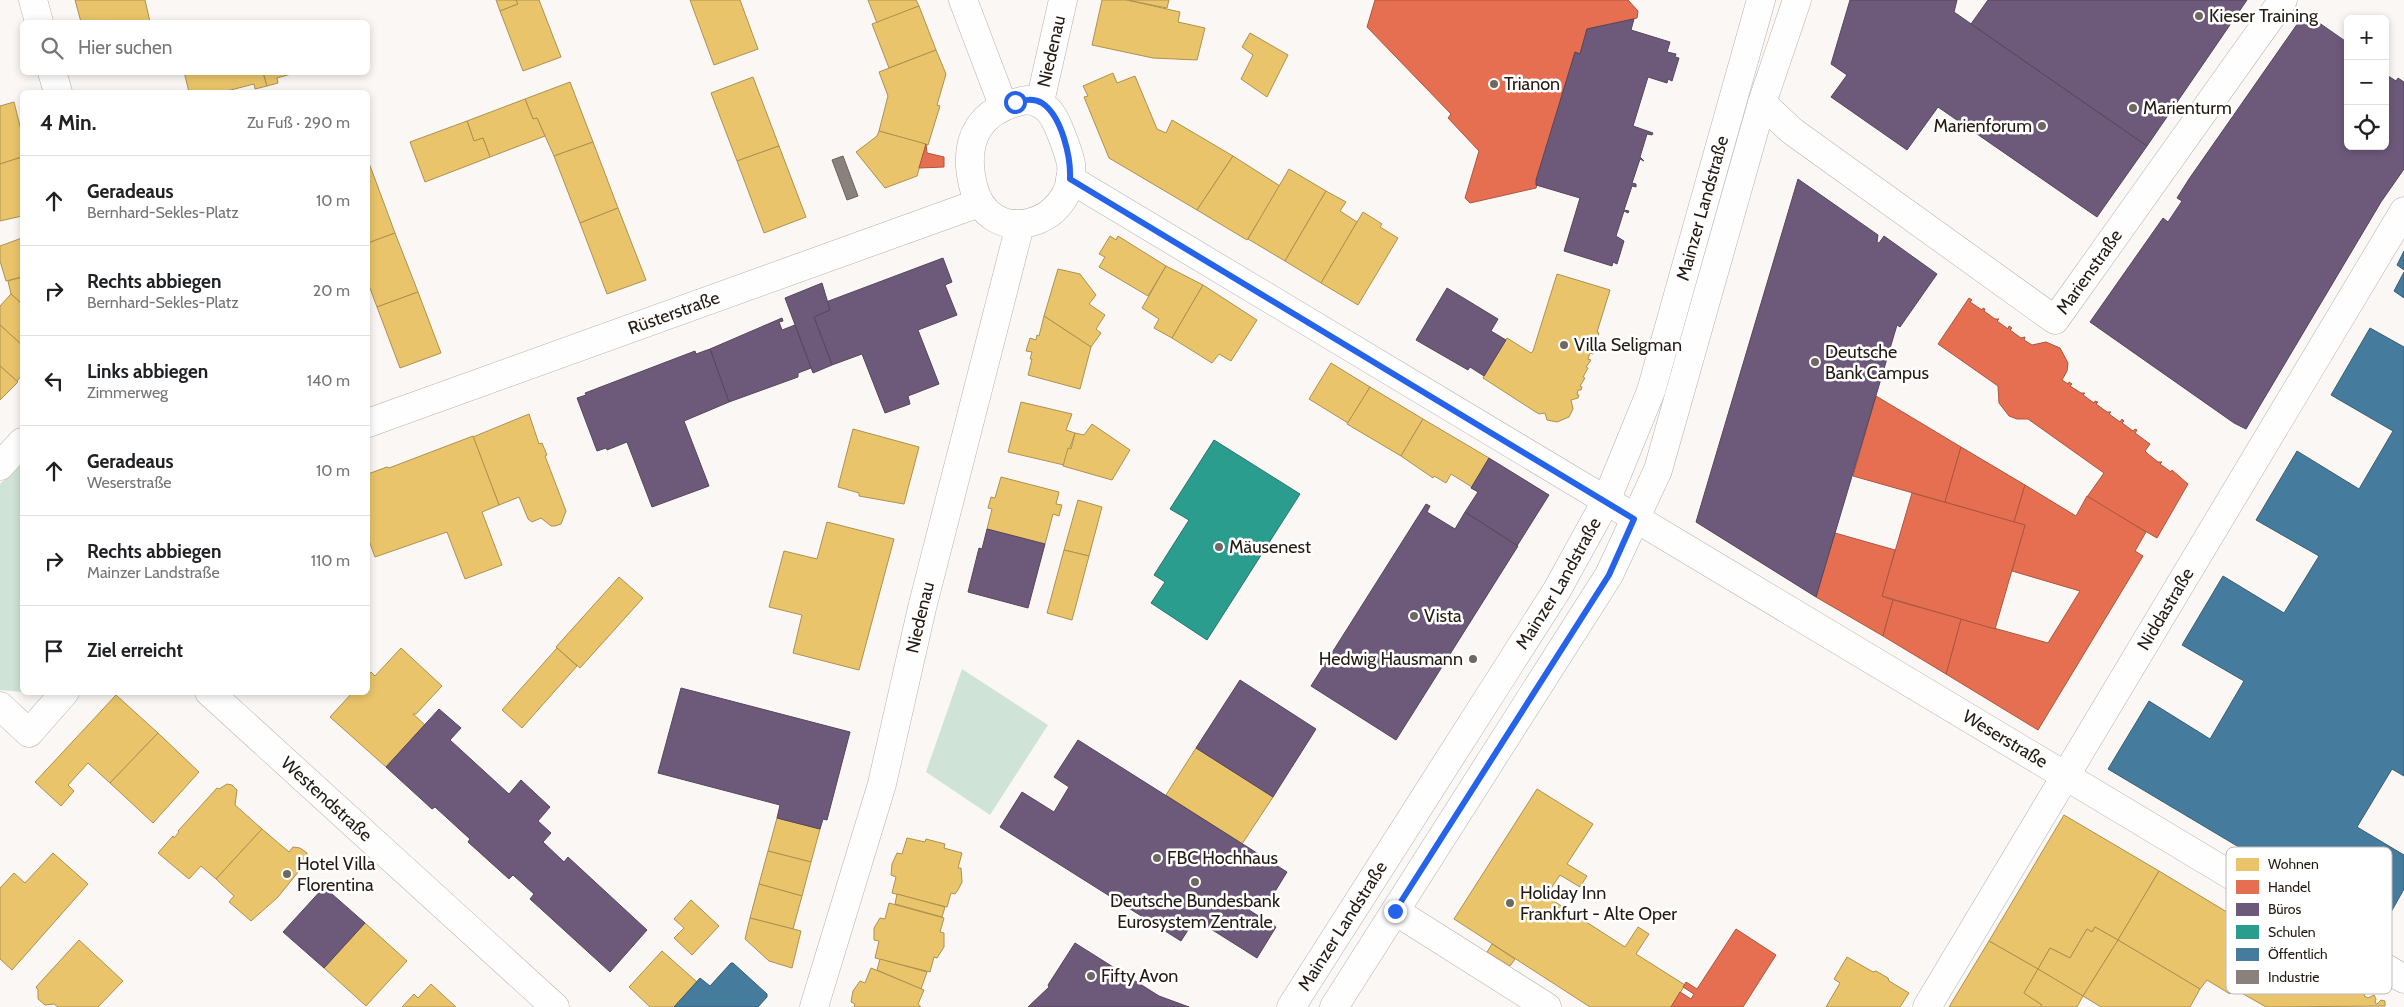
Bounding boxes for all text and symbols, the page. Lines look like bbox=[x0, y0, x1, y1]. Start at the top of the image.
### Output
place label: Kieser Training bbox=[2209, 5, 2319, 27]
marker: Kieser Training bbox=[2193, 10, 2205, 22]
street label: Niedenau bbox=[1033, 13, 1070, 89]
map controls bbox=[2344, 15, 2389, 150]
button: + bbox=[2344, 15, 2389, 60]
search box bbox=[20, 20, 370, 75]
icon: search bbox=[38, 34, 66, 62]
text: Hier suchen bbox=[78, 36, 172, 59]
button: − bbox=[2344, 60, 2389, 105]
place label: Trianon bbox=[1504, 73, 1560, 95]
marker: Trianon bbox=[1488, 78, 1500, 90]
route start bbox=[1004, 91, 1027, 114]
place label: Marienturm bbox=[2143, 97, 2232, 119]
marker: Marienturm bbox=[2127, 102, 2139, 114]
button: locate bbox=[2344, 105, 2389, 150]
text: 4 Min. bbox=[40, 110, 96, 135]
text: Zu Fuß · 290 m bbox=[247, 113, 350, 132]
place label: Marienforum bbox=[1934, 115, 2032, 137]
marker: Marienforum bbox=[2036, 120, 2048, 132]
street label: Mainzer Landstraße bbox=[1672, 133, 1733, 283]
text: Geradeaus bbox=[87, 180, 173, 203]
icon: ahead bbox=[40, 187, 68, 215]
text: 10 m bbox=[316, 191, 350, 210]
text: Bernhard-Sekles-Platz bbox=[87, 203, 239, 222]
street label: Marienstraße bbox=[2052, 225, 2127, 319]
text: Rechts abbiegen bbox=[87, 270, 221, 293]
icon: right bbox=[40, 277, 68, 305]
text: 20 m bbox=[313, 281, 350, 300]
street label: Rüsterstraße bbox=[625, 286, 723, 339]
text: Bernhard-Sekles-Platz bbox=[87, 293, 239, 312]
place label: Villa Seligman bbox=[1574, 334, 1682, 356]
marker: Villa Seligman bbox=[1558, 339, 1570, 351]
place label: Deutsche Bank Campus bbox=[1825, 341, 1929, 384]
marker: Deutsche Bank Campus bbox=[1809, 356, 1821, 368]
text: Links abbiegen bbox=[87, 360, 208, 383]
icon: left bbox=[40, 367, 68, 395]
text: 140 m bbox=[307, 371, 350, 390]
text: Zimmerweg bbox=[87, 383, 168, 402]
text: Geradeaus bbox=[87, 450, 173, 473]
icon: ahead bbox=[40, 457, 68, 485]
text: 10 m bbox=[316, 461, 350, 480]
text: Weserstraße bbox=[87, 473, 172, 492]
street label: Mainzer Landstraße bbox=[1511, 514, 1606, 653]
place label: Mäusenest bbox=[1229, 536, 1311, 558]
text: Rechts abbiegen bbox=[87, 540, 221, 563]
marker: Mäusenest bbox=[1213, 541, 1225, 553]
icon: right bbox=[40, 547, 68, 575]
text: 110 m bbox=[311, 551, 350, 570]
text: Mainzer Landstraße bbox=[87, 563, 220, 582]
street label: Niddastraße bbox=[2132, 564, 2199, 654]
street label: Niedenau bbox=[901, 579, 939, 655]
place label: Vista bbox=[1424, 605, 1462, 627]
marker: Vista bbox=[1408, 610, 1420, 622]
icon: arrive bbox=[40, 637, 68, 665]
text: Ziel erreicht bbox=[87, 639, 183, 662]
place label: Hedwig Hausmann bbox=[1319, 648, 1463, 670]
marker: Hedwig Hausmann bbox=[1467, 653, 1479, 665]
street label: Weserstraße bbox=[1959, 705, 2052, 773]
street label: Westendstraße bbox=[276, 752, 377, 846]
place label: FBC Hochhaus bbox=[1167, 847, 1278, 869]
legend bbox=[2226, 847, 2392, 994]
marker: FBC Hochhaus bbox=[1151, 852, 1163, 864]
place label: Hotel Villa Florentina bbox=[297, 853, 376, 896]
text: Wohnen bbox=[2268, 855, 2319, 873]
street label: Mainzer Landstraße bbox=[1293, 857, 1392, 995]
marker: Hotel Villa Florentina bbox=[281, 868, 293, 880]
marker: Deutsche Bundesbank Eurosystem Zentrale bbox=[1189, 876, 1201, 888]
text: Handel bbox=[2268, 878, 2311, 896]
place label: Holiday Inn Frankfurt - Alte Oper bbox=[1520, 882, 1677, 925]
place label: Deutsche Bundesbank Eurosystem Zentrale bbox=[1110, 890, 1281, 933]
marker: Holiday Inn Frankfurt - Alte Oper bbox=[1504, 897, 1516, 909]
route end bbox=[1384, 900, 1407, 923]
text: Büros bbox=[2268, 900, 2302, 918]
text: Schulen bbox=[2268, 923, 2316, 941]
text: Öffentlich bbox=[2268, 945, 2328, 963]
place label: Fifty Avon bbox=[1101, 965, 1178, 987]
text: Industrie bbox=[2268, 968, 2319, 986]
marker: Fifty Avon bbox=[1085, 970, 1097, 982]

